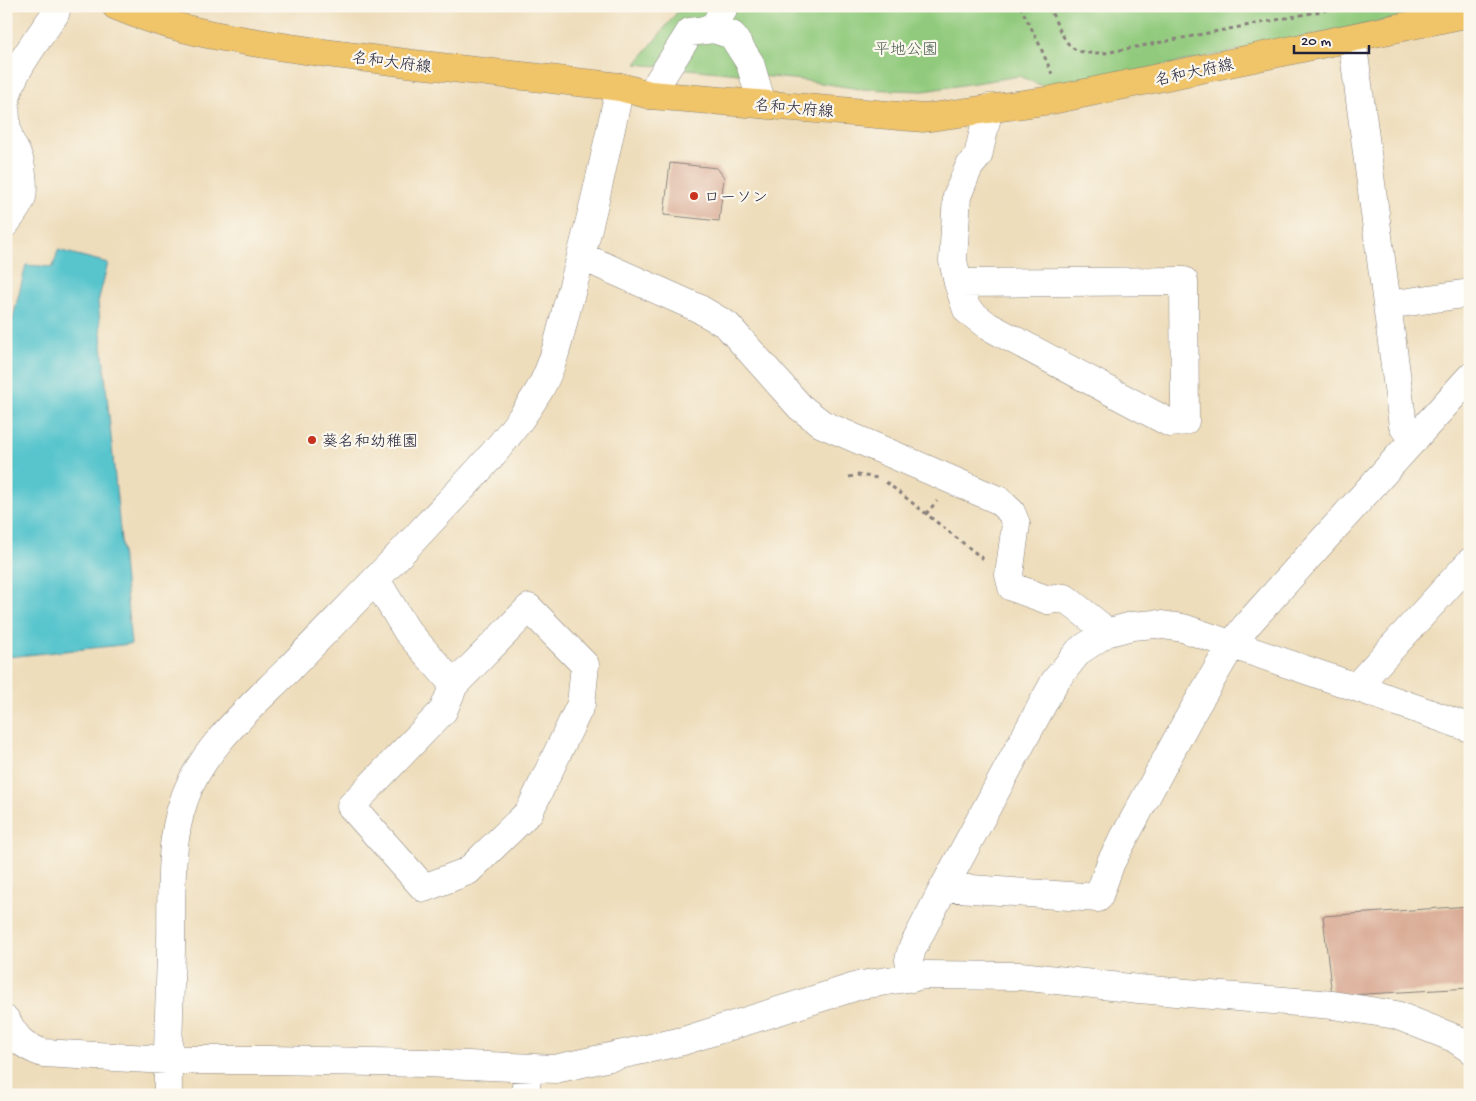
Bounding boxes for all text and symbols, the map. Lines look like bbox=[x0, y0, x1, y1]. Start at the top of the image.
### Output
scale bar bbox=[1294, 22, 1368, 54]
text: 20 m bbox=[1301, 33, 1331, 51]
park label: 平地公園 bbox=[874, 41, 938, 61]
street label: 名和大府線 bbox=[351, 48, 433, 79]
street label: 名和大府線 bbox=[1153, 55, 1236, 92]
street label: 名和大府線 bbox=[753, 96, 835, 123]
marker: ローソン bbox=[688, 190, 700, 202]
place label: ローソン bbox=[704, 190, 768, 209]
place label: 葵名和幼稚園 bbox=[322, 433, 418, 453]
marker: 葵名和幼稚園 bbox=[306, 434, 318, 446]

